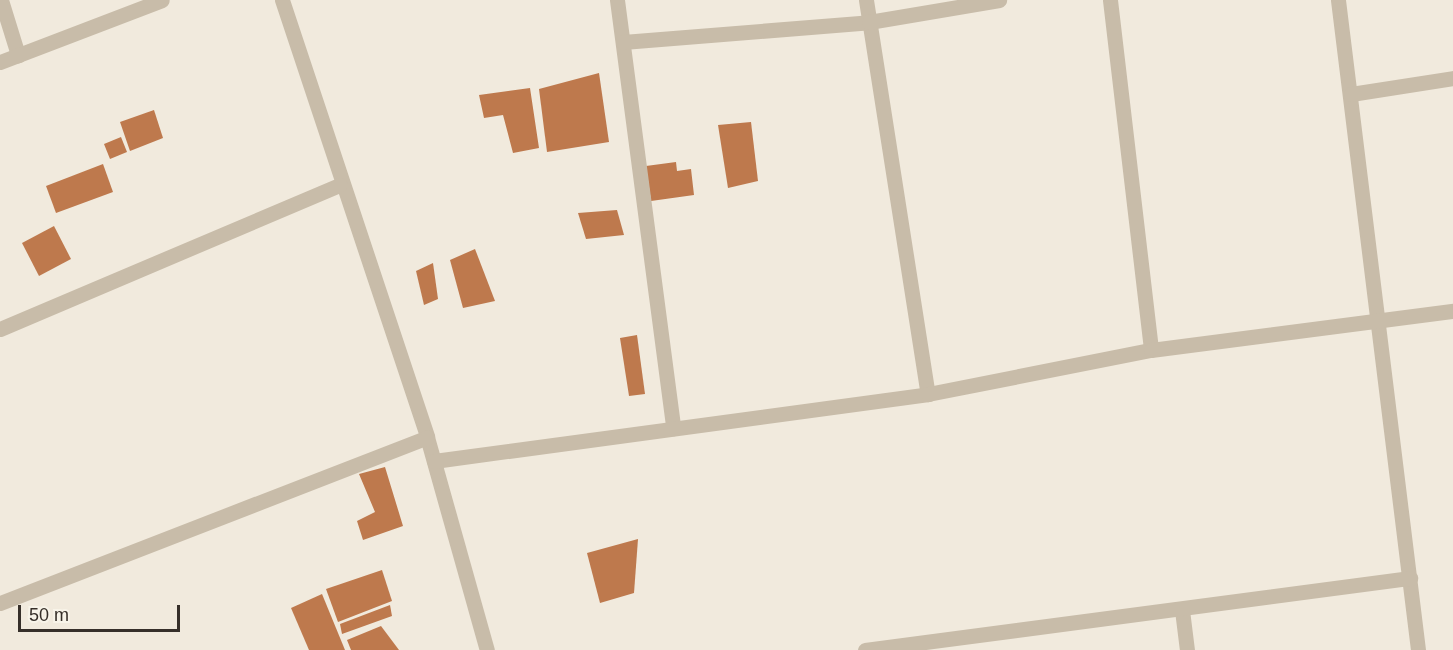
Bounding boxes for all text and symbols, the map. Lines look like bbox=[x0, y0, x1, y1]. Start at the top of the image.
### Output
scale bar bbox=[21, 593, 183, 631]
text: 50 m bbox=[29, 605, 69, 625]

